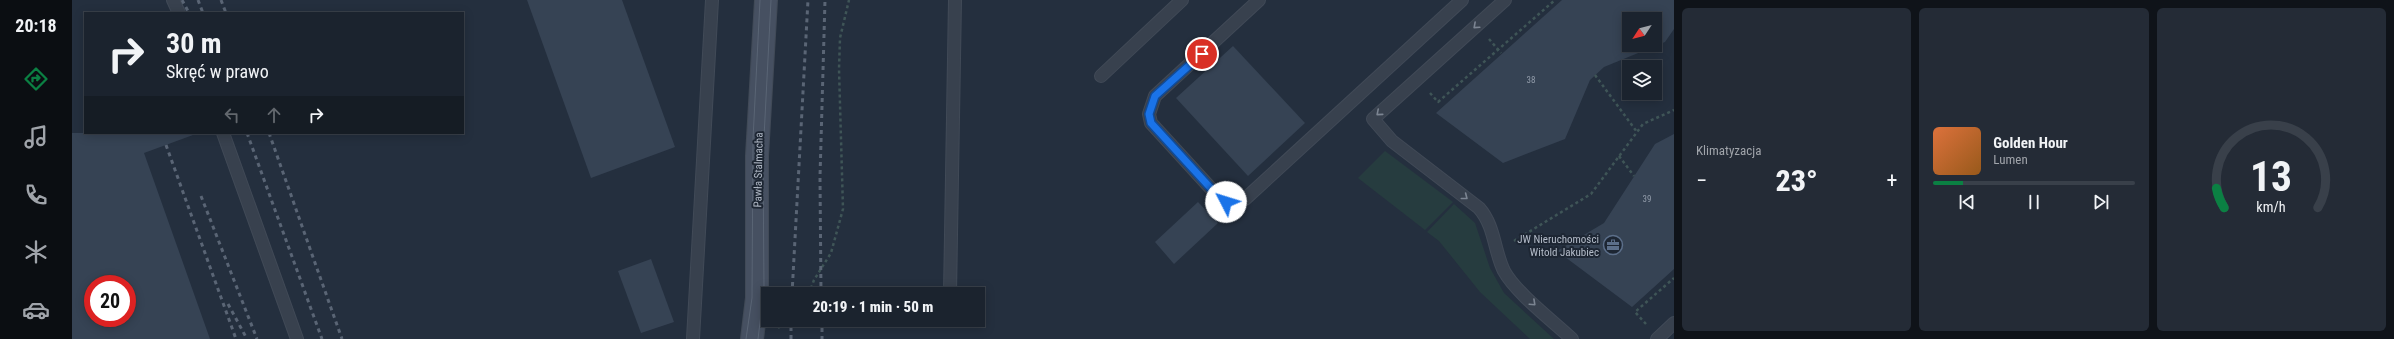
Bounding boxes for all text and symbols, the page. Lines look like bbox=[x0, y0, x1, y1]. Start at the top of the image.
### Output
north arrow bbox=[1622, 12, 1662, 52]
map controls bbox=[1622, 12, 1662, 100]
text: 20:18 bbox=[15, 15, 57, 36]
one-way arrow bbox=[1473, 22, 1481, 29]
text: 30 m bbox=[166, 27, 222, 60]
icon: right bbox=[100, 28, 152, 80]
pin bbox=[1185, 37, 1219, 71]
icon: arrive bbox=[1191, 43, 1213, 65]
button: layers bbox=[1622, 60, 1662, 100]
text: Skręć w prawo bbox=[166, 61, 269, 82]
icon: directions bbox=[22, 65, 50, 93]
house number: 38 bbox=[1527, 75, 1535, 85]
icon: left bbox=[221, 104, 243, 126]
icon: ahead bbox=[263, 104, 285, 126]
icon: right bbox=[305, 104, 327, 126]
one-way arrow bbox=[1377, 109, 1384, 116]
icon: music bbox=[22, 123, 50, 151]
street label: Pawła Stalmacha bbox=[751, 132, 766, 208]
text: Golden Hour bbox=[1993, 134, 2068, 152]
text: Klimatyzacja bbox=[1696, 143, 1761, 158]
text: 13 bbox=[2250, 151, 2292, 200]
text: Lumen bbox=[1993, 152, 2028, 167]
text: 23° bbox=[1776, 163, 1818, 198]
text: − bbox=[1696, 168, 1707, 193]
text: + bbox=[1886, 168, 1897, 193]
icon: phone bbox=[22, 181, 50, 209]
position arrow bbox=[1205, 181, 1247, 223]
icon: previous bbox=[1956, 191, 1978, 213]
icon: pause bbox=[2023, 191, 2045, 213]
icon: next bbox=[2090, 191, 2112, 213]
one-way arrow bbox=[1460, 192, 1467, 199]
house number: 39 bbox=[1643, 194, 1651, 204]
text: km/h bbox=[2257, 198, 2286, 214]
place label: JW Nieruchomości Witold Jakubiec bbox=[1517, 233, 1599, 259]
office icon: JW Nieruchomości Witold Jakubiec bbox=[1602, 234, 1624, 256]
icon: climate bbox=[22, 238, 50, 266]
speed limit sign: 20 bbox=[84, 275, 136, 327]
icon: car bbox=[22, 296, 50, 324]
text: 20:19 · 1 min · 50 m bbox=[813, 298, 933, 316]
one-way arrow bbox=[1528, 298, 1536, 305]

